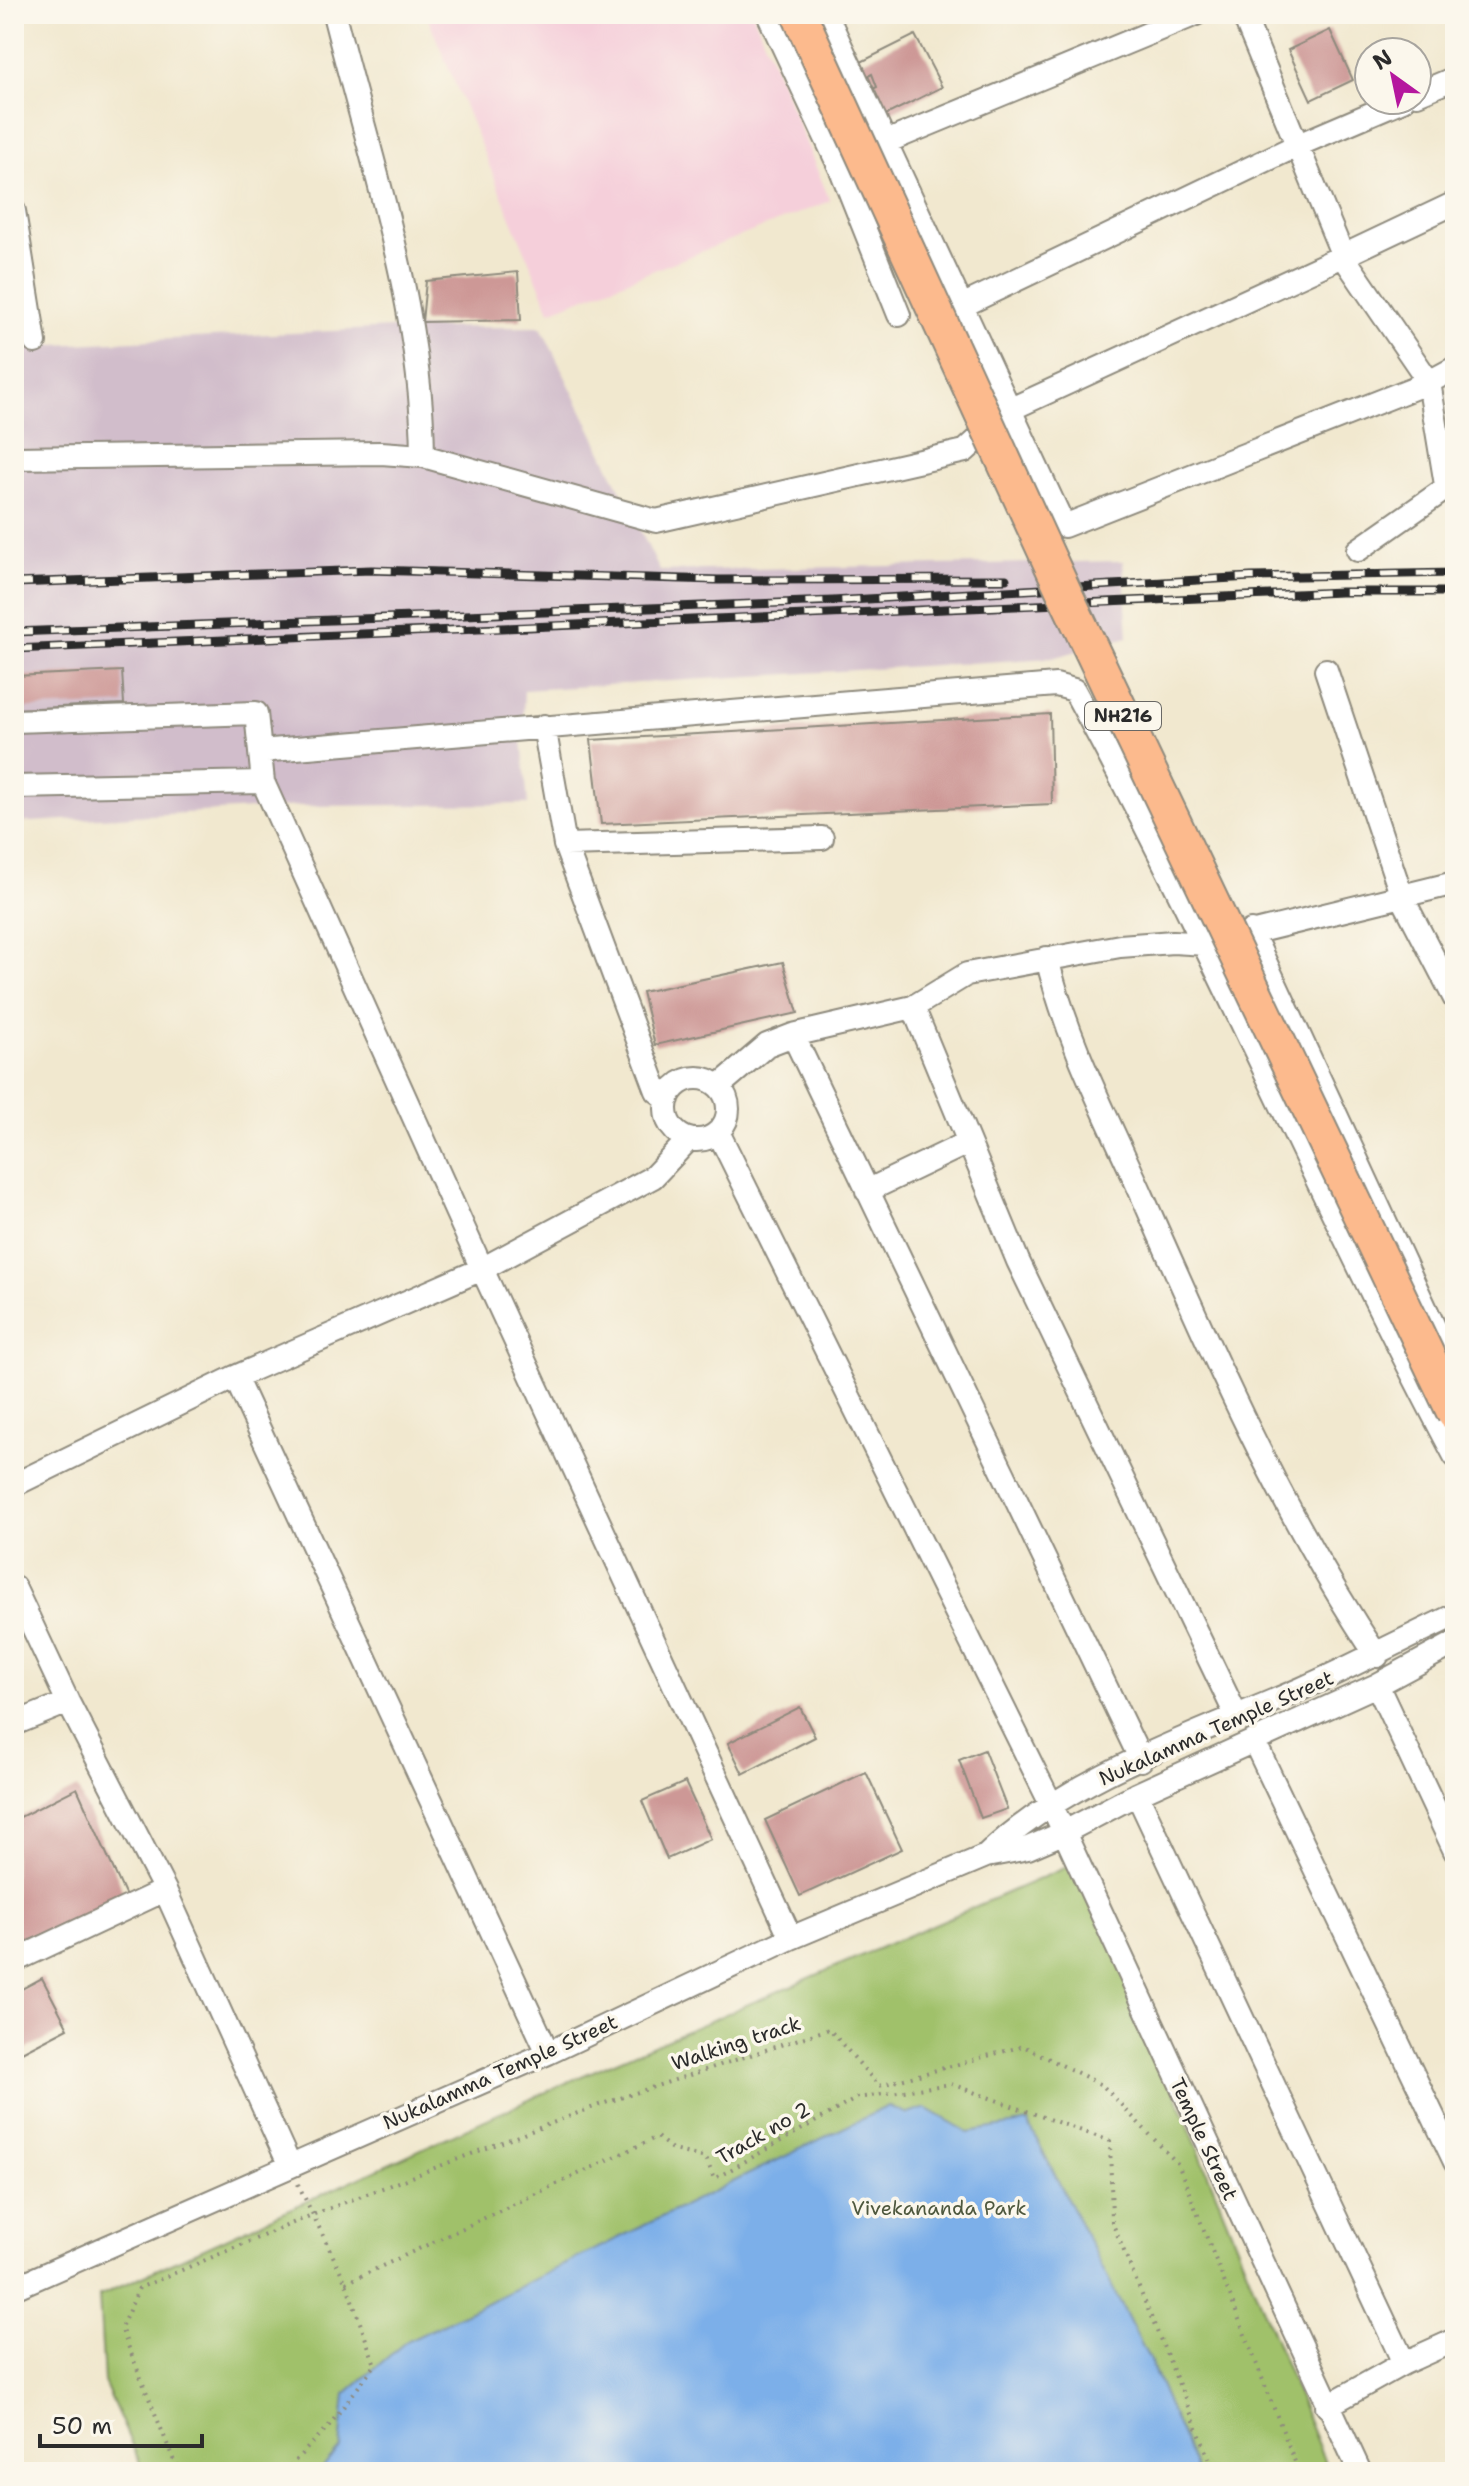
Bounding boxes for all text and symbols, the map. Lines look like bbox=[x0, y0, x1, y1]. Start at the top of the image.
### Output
north arrow bbox=[1353, 36, 1433, 116]
text: N bbox=[1367, 43, 1398, 77]
road number: NH216 bbox=[1085, 702, 1161, 730]
street label: Nukalamma Temple Street bbox=[1095, 1664, 1337, 1792]
street label: Nukalamma Temple Street bbox=[379, 2008, 621, 2136]
street label: Walking track bbox=[668, 2010, 804, 2076]
street label: Temple Street bbox=[1164, 2074, 1244, 2204]
street label: Track no 2 bbox=[711, 2096, 815, 2170]
park label: Vivekananda Park bbox=[851, 2195, 1027, 2221]
scale bar bbox=[40, 2398, 202, 2448]
text: 50 m bbox=[52, 2410, 112, 2442]

